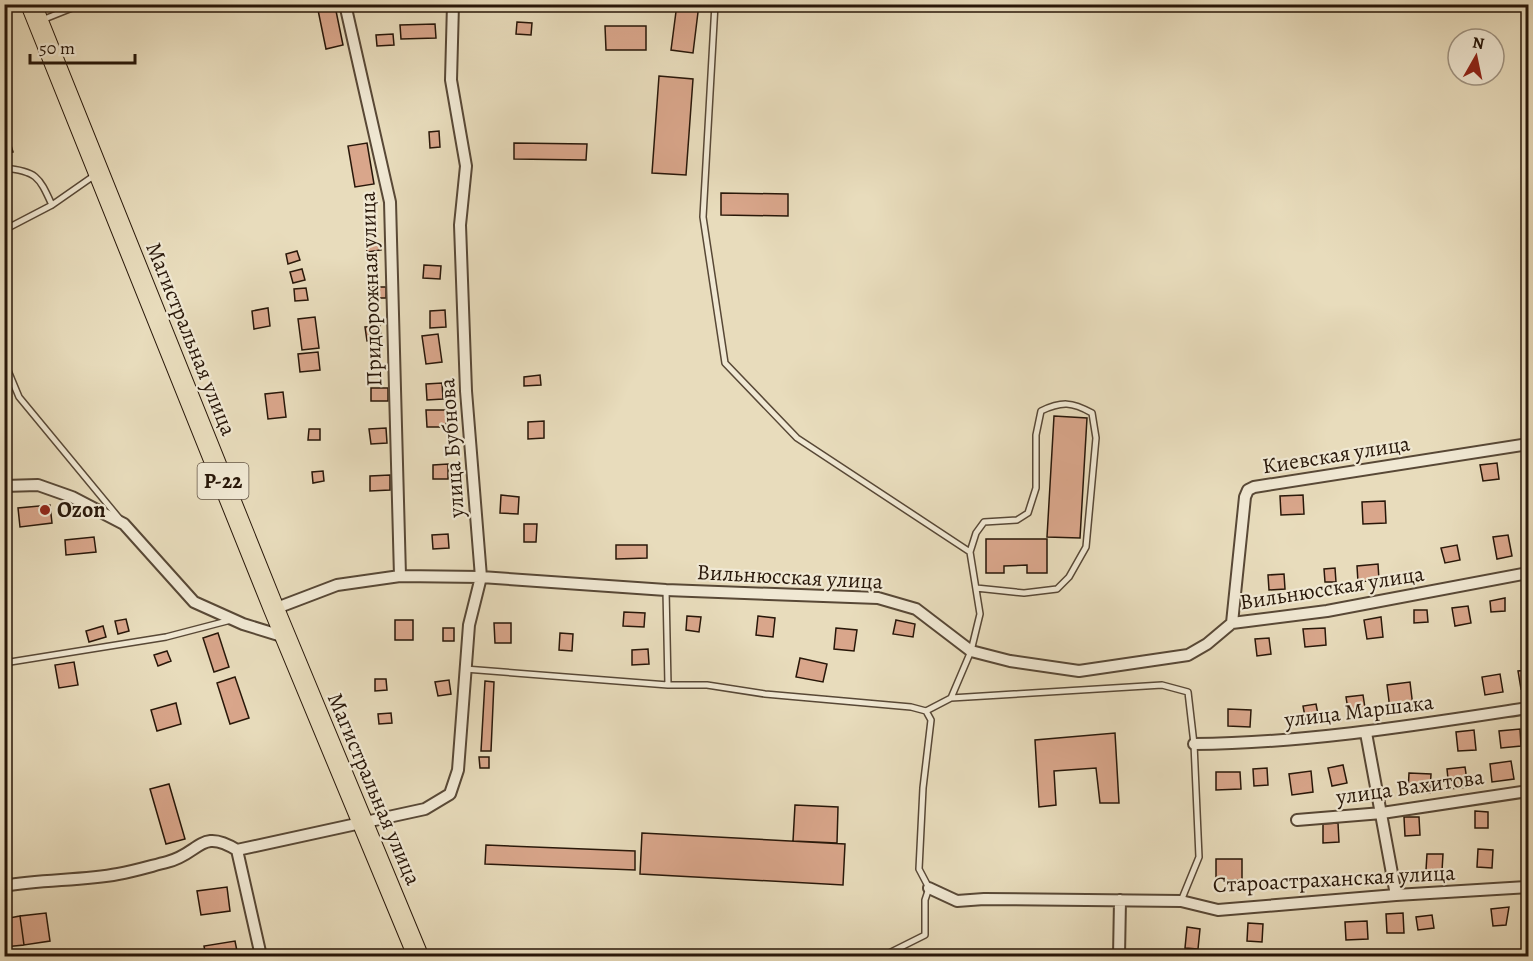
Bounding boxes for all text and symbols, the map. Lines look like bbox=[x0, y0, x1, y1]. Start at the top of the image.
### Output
scale bar bbox=[30, 27, 135, 65]
north arrow bbox=[1446, 27, 1506, 87]
text: N bbox=[1471, 31, 1486, 55]
text: 50 m bbox=[39, 36, 75, 60]
street label: Придорожная улица bbox=[353, 190, 389, 387]
street label: Магистральная улица bbox=[138, 238, 244, 441]
street label: улица Бубнова bbox=[432, 376, 472, 520]
street label: Киевская улица bbox=[1260, 428, 1413, 481]
road number: Р-22 bbox=[198, 463, 248, 499]
place label: Ozon bbox=[57, 495, 106, 525]
marker: Ozon bbox=[38, 503, 52, 517]
street label: Вильнюсская улица bbox=[696, 557, 885, 597]
street label: Вильнюсская улица bbox=[1238, 558, 1427, 617]
street label: улица Маршака bbox=[1282, 687, 1436, 735]
street label: Магистральная улица bbox=[320, 688, 428, 891]
street label: улица Вахитова bbox=[1333, 762, 1487, 812]
street label: Староастраханская улица bbox=[1212, 858, 1457, 900]

